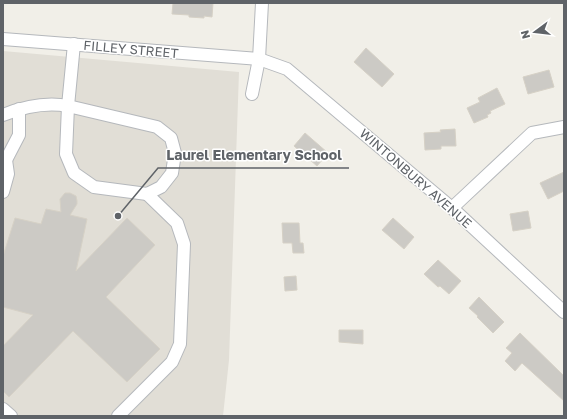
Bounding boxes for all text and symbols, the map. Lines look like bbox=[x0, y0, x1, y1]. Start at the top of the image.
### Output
north arrow bbox=[515, 12, 555, 52]
text: N bbox=[517, 29, 532, 40]
street label: FILLEY STREET bbox=[83, 37, 179, 61]
street label: WINTONBURY AVENUE bbox=[357, 125, 475, 231]
callout: Laurel Elementary School bbox=[158, 142, 349, 168]
text: Laurel Elementary School bbox=[166, 146, 342, 163]

